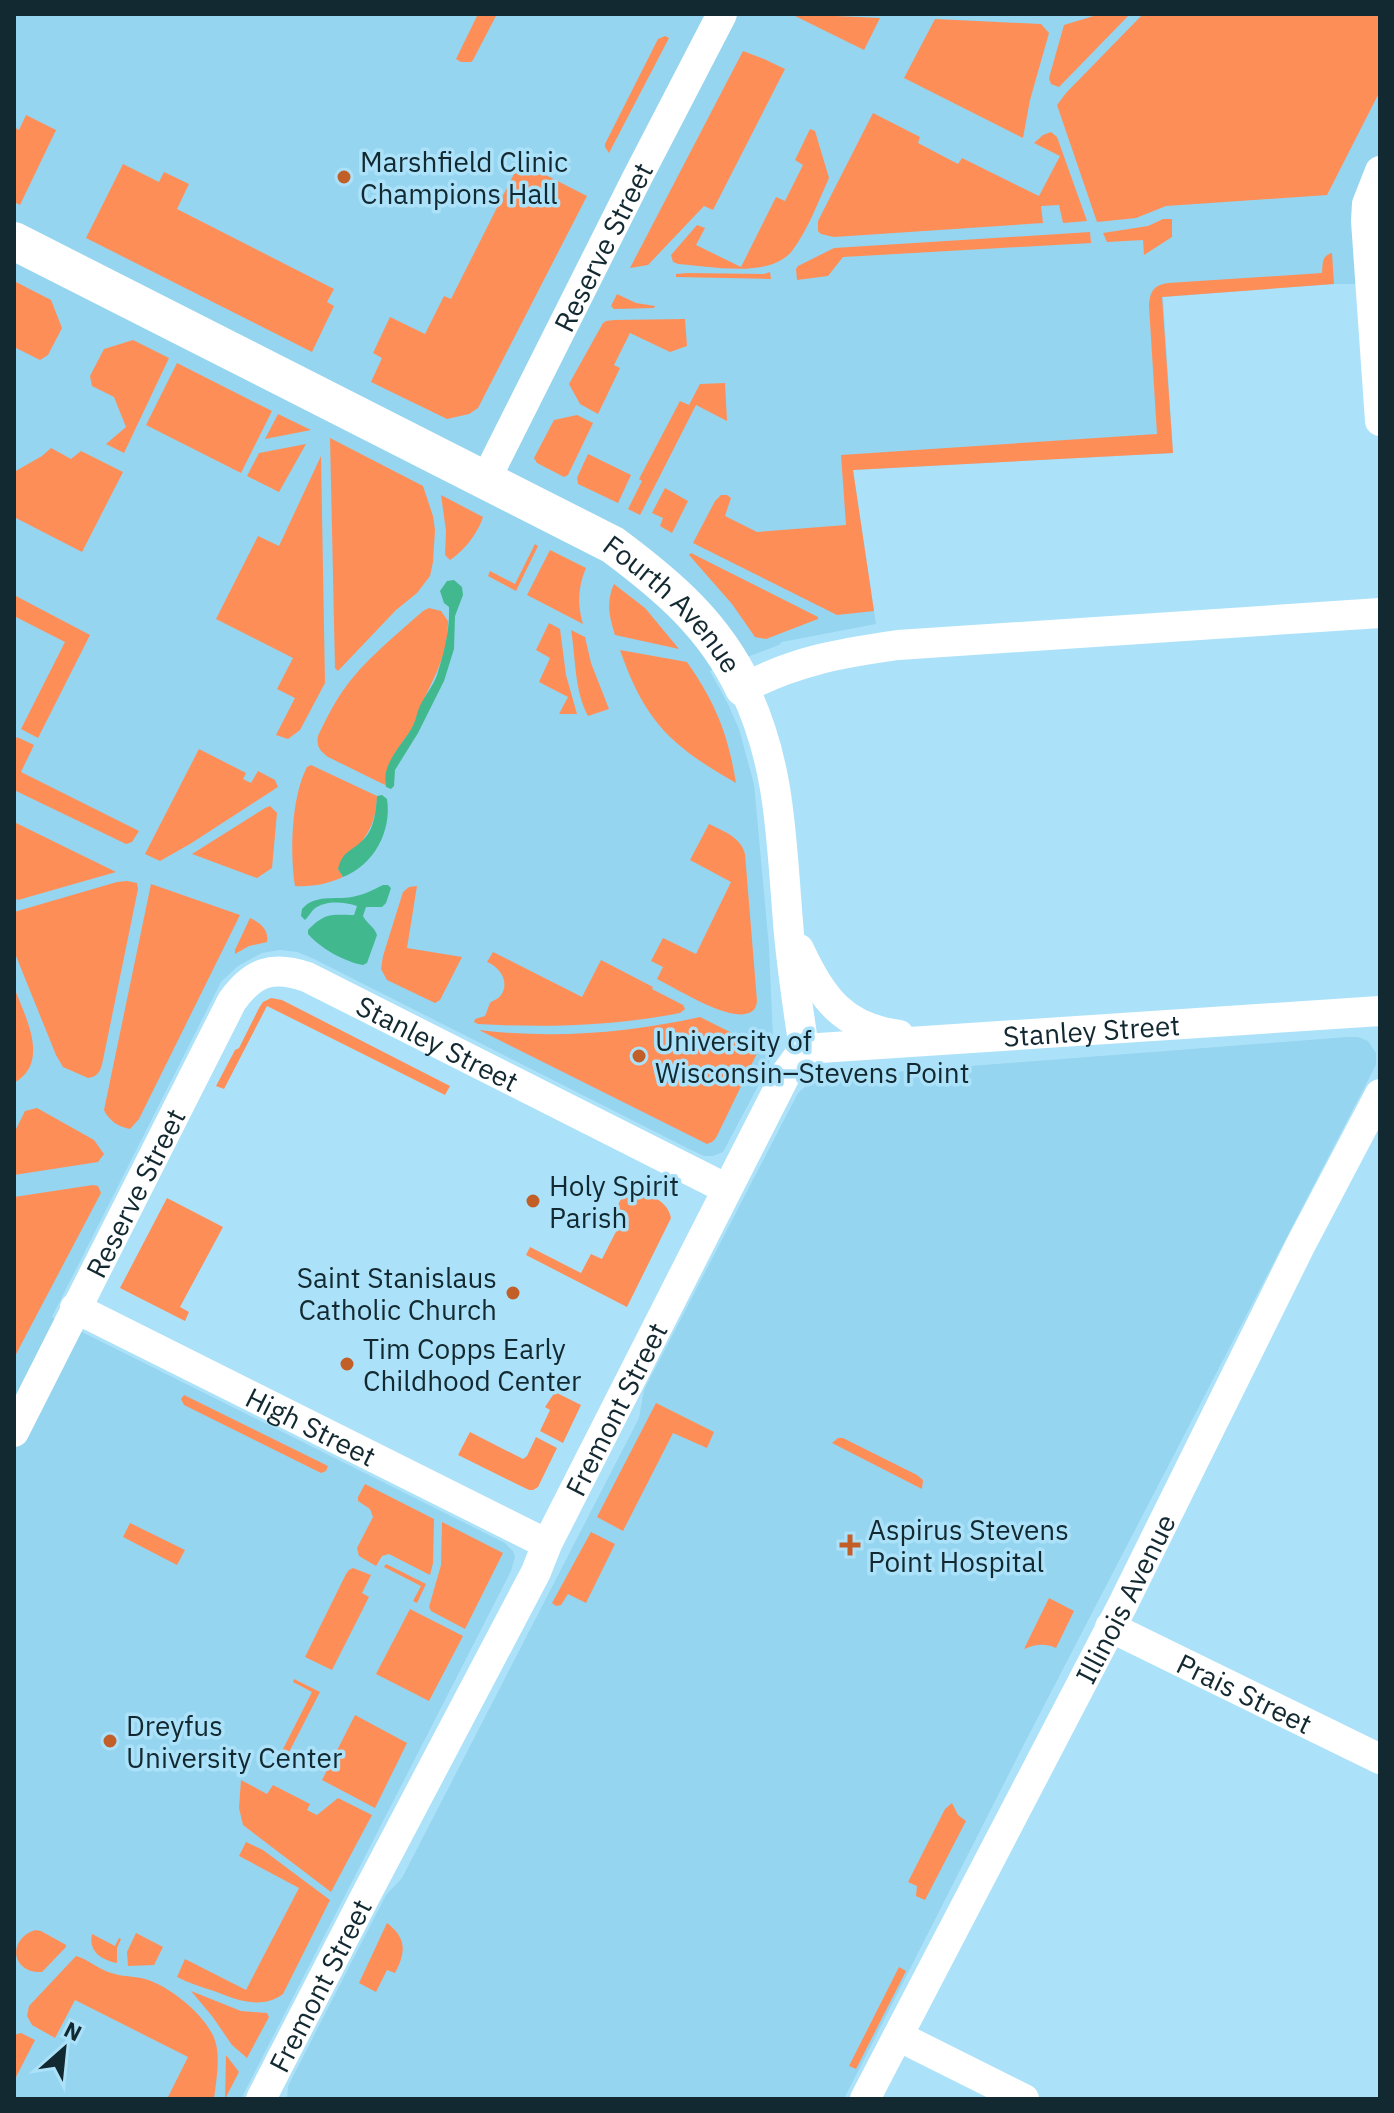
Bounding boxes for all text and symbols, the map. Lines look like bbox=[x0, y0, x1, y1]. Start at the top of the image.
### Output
place label: Marshfield Clinic Champions Hall bbox=[360, 143, 568, 212]
street label: Reserve Street bbox=[545, 156, 661, 338]
marker: Marshfield Clinic Champions Hall bbox=[335, 168, 353, 186]
street label: Fourth Avenue bbox=[596, 526, 751, 679]
street label: Stanley Street bbox=[350, 987, 525, 1099]
street label: Stanley Street bbox=[1002, 1006, 1181, 1054]
place label: University of Wisconsin–Stevens Point bbox=[655, 1022, 970, 1091]
marker: University of Wisconsin–Stevens Point bbox=[630, 1047, 648, 1065]
street label: Reserve Street bbox=[77, 1102, 193, 1284]
place label: Holy Spirit Parish bbox=[549, 1167, 679, 1236]
marker: Holy Spirit Parish bbox=[524, 1192, 542, 1210]
place label: Saint Stanislaus Catholic Church bbox=[297, 1259, 497, 1328]
marker: Saint Stanislaus Catholic Church bbox=[504, 1284, 522, 1302]
street label: Fremont Street bbox=[556, 1316, 675, 1502]
place label: Tim Copps Early Childhood Center bbox=[363, 1330, 581, 1399]
marker: Tim Copps Early Childhood Center bbox=[338, 1355, 356, 1373]
street label: High Street bbox=[240, 1378, 382, 1474]
street label: Illinois Avenue bbox=[1066, 1507, 1183, 1690]
place label: Aspirus Stevens Point Hospital bbox=[868, 1511, 1069, 1580]
marker: Aspirus Stevens Point Hospital bbox=[839, 1534, 861, 1556]
street label: Prais Street bbox=[1171, 1644, 1318, 1742]
place label: Dreyfus University Center bbox=[126, 1707, 342, 1776]
marker: Dreyfus University Center bbox=[101, 1732, 119, 1750]
street label: Fremont Street bbox=[260, 1892, 379, 2078]
north arrow bbox=[24, 2009, 104, 2089]
text: N bbox=[60, 2014, 87, 2047]

